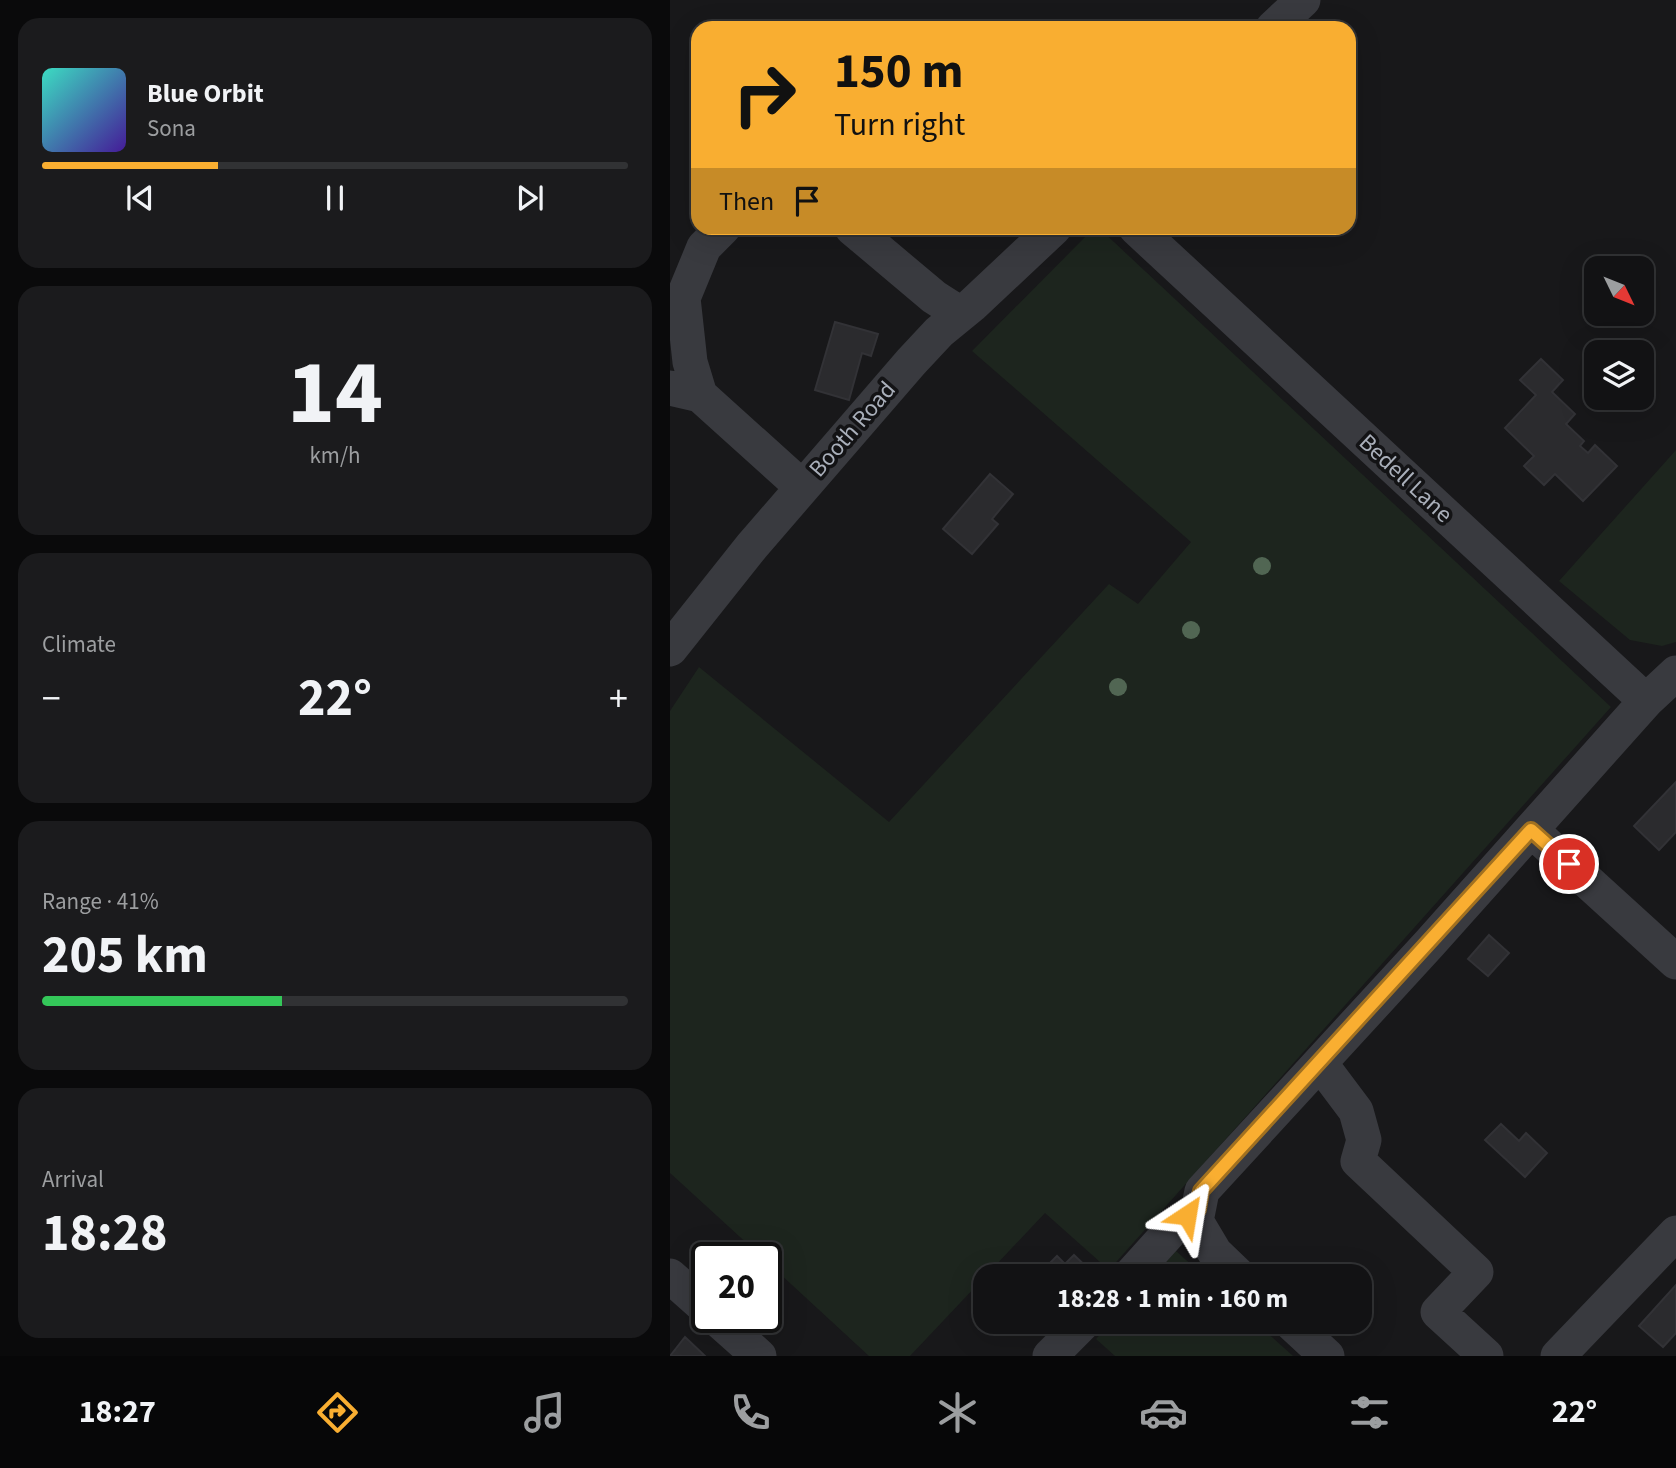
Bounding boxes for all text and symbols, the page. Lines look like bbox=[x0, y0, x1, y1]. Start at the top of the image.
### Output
text: 150 m bbox=[834, 37, 963, 107]
icon: right bbox=[719, 49, 810, 140]
text: Blue Orbit bbox=[147, 75, 264, 112]
text: Turn right bbox=[834, 102, 965, 148]
text: Sona bbox=[147, 112, 196, 145]
icon: previous bbox=[121, 179, 159, 217]
icon: pause bbox=[316, 179, 354, 217]
icon: next bbox=[511, 179, 549, 217]
icon: arrive bbox=[788, 182, 826, 220]
text: Then bbox=[719, 183, 774, 220]
north arrow bbox=[1584, 256, 1654, 326]
map controls bbox=[1584, 256, 1654, 410]
text: 14 bbox=[287, 329, 383, 458]
button: layers bbox=[1584, 340, 1654, 410]
street label: Booth Road bbox=[801, 374, 904, 485]
street label: Bedell Lane bbox=[1351, 426, 1460, 531]
text: km/h bbox=[309, 439, 361, 472]
text: Climate bbox=[42, 628, 116, 661]
text: 22° bbox=[298, 662, 372, 736]
text: − bbox=[42, 672, 61, 726]
text: + bbox=[609, 672, 628, 726]
pin bbox=[1539, 834, 1599, 894]
icon: arrive bbox=[1550, 845, 1588, 883]
text: Range · 41% bbox=[42, 885, 159, 918]
text: 205 km bbox=[42, 919, 208, 993]
text: Arrival bbox=[42, 1163, 104, 1196]
position arrow bbox=[1150, 1178, 1224, 1252]
text: 18:28 bbox=[42, 1197, 167, 1271]
speed limit sign: 20 bbox=[691, 1242, 782, 1333]
text: 18:28 · 1 min · 160 m bbox=[1057, 1280, 1288, 1317]
icon: directions bbox=[313, 1388, 362, 1437]
icon: music bbox=[520, 1388, 569, 1437]
icon: phone bbox=[726, 1388, 775, 1437]
icon: climate bbox=[933, 1388, 982, 1437]
icon: car bbox=[1139, 1388, 1188, 1437]
icon: filters bbox=[1345, 1388, 1394, 1437]
text: 18:27 bbox=[79, 1389, 156, 1435]
text: 22° bbox=[1552, 1389, 1597, 1435]

